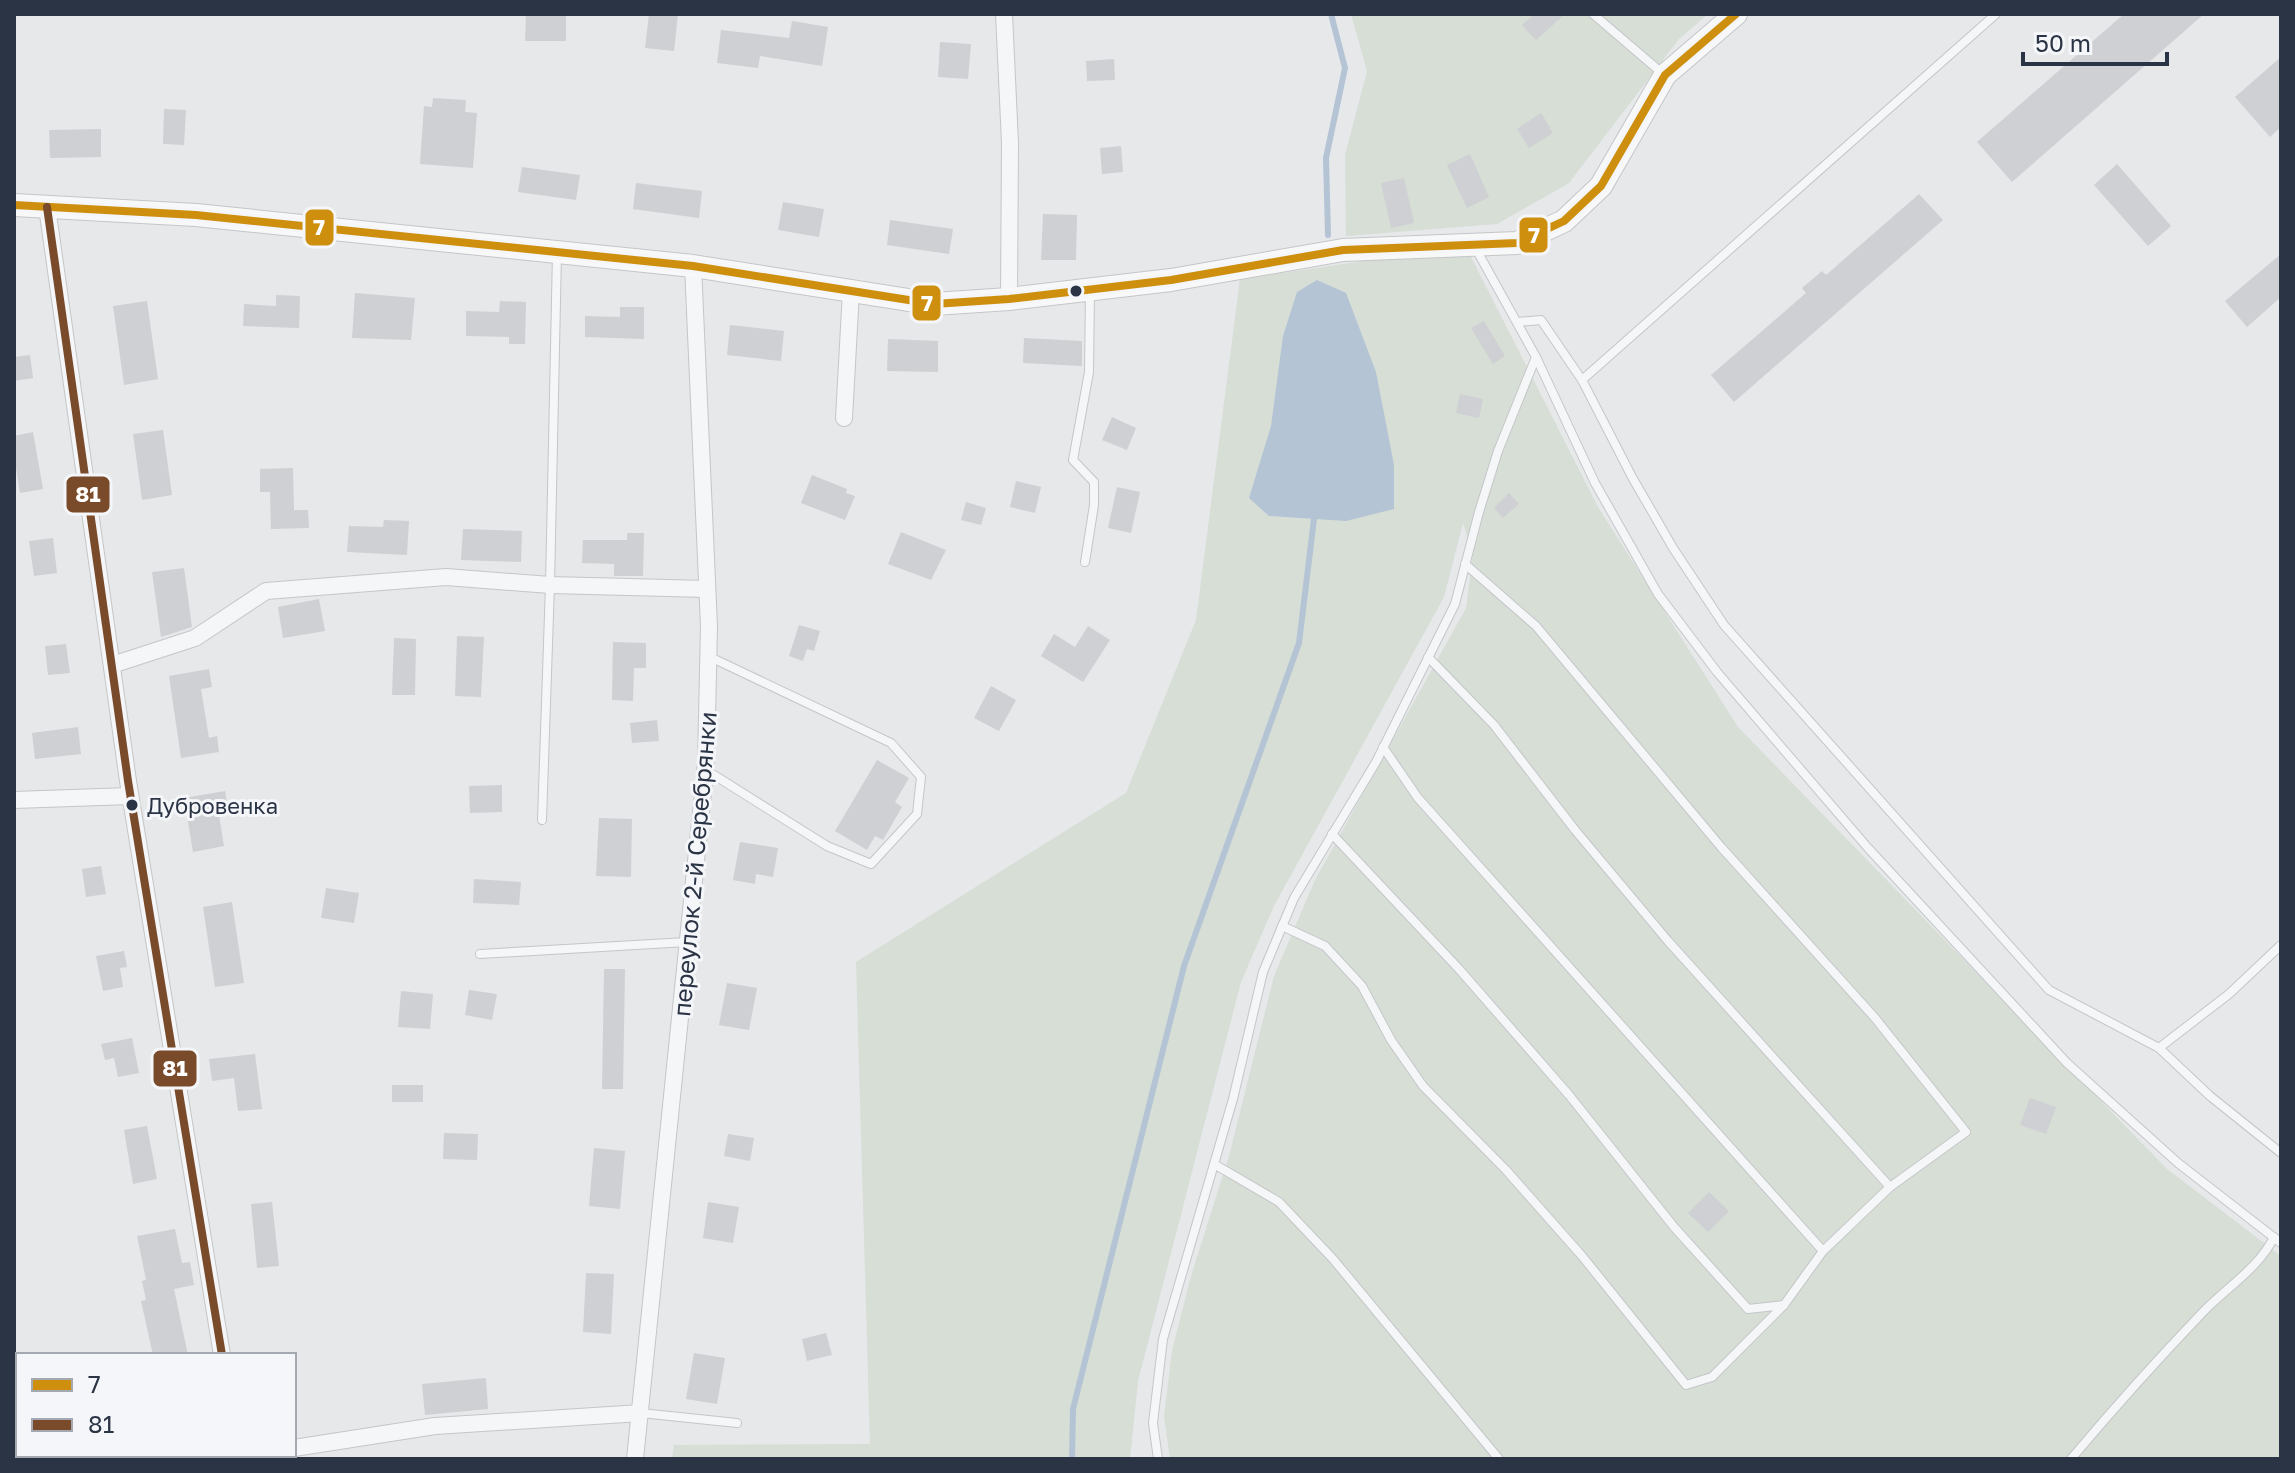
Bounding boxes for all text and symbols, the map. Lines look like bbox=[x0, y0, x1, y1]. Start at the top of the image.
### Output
scale bar bbox=[2023, 16, 2167, 66]
text: 50 m bbox=[2035, 28, 2091, 57]
line badge: 7 bbox=[304, 208, 335, 247]
text: 7 bbox=[313, 213, 325, 240]
line badge: 7 bbox=[1518, 216, 1549, 254]
text: 7 bbox=[1528, 221, 1540, 248]
unlabelled marker bbox=[1068, 283, 1084, 299]
line badge: 7 bbox=[911, 284, 942, 322]
text: 7 bbox=[921, 289, 933, 316]
line badge: 81 bbox=[65, 475, 111, 514]
text: 81 bbox=[75, 480, 101, 507]
street label: переулок 2-й Серебрянки bbox=[666, 710, 722, 1018]
place label: Дубровенка bbox=[147, 792, 278, 819]
marker: Дубровенка bbox=[124, 797, 140, 813]
line badge: 81 bbox=[152, 1049, 198, 1088]
text: 81 bbox=[162, 1054, 188, 1081]
legend bbox=[16, 1353, 296, 1457]
text: 7 bbox=[88, 1369, 101, 1398]
text: 81 bbox=[88, 1409, 114, 1438]

